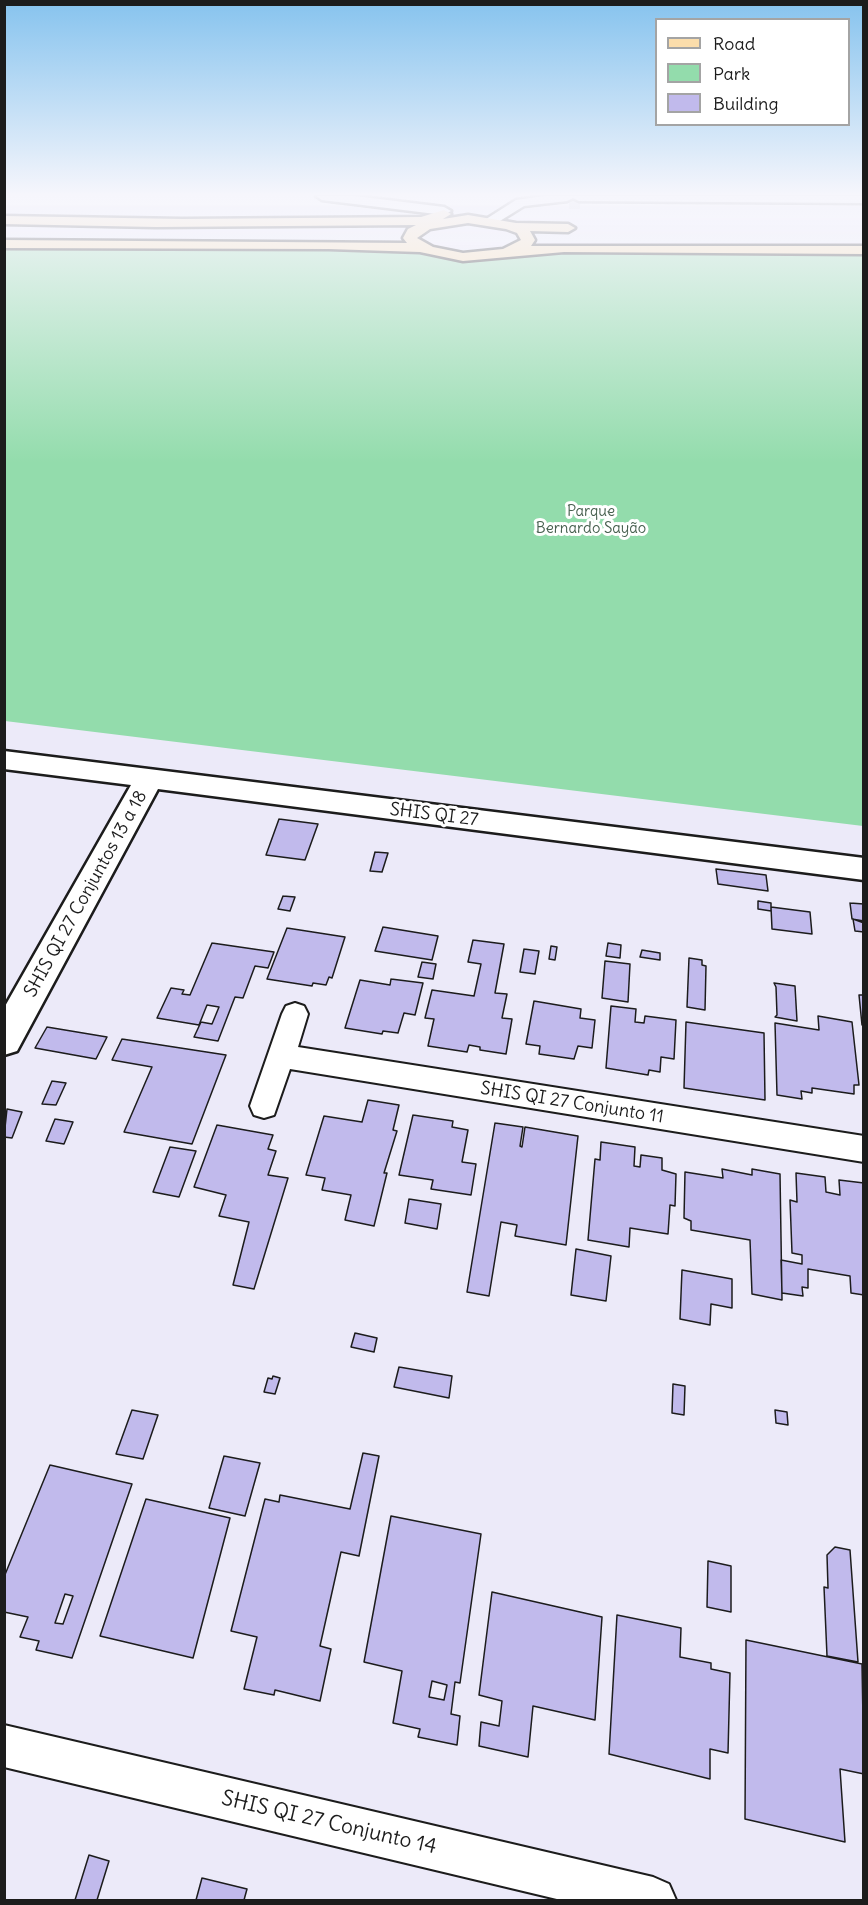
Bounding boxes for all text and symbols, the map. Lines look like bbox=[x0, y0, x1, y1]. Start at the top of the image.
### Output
legend bbox=[655, 18, 850, 126]
text: Road bbox=[713, 32, 755, 55]
text: Park bbox=[713, 62, 750, 85]
text: Building bbox=[713, 92, 778, 115]
park label: Parque Bernardo Sayão bbox=[536, 503, 646, 538]
street label: SHIS QI 27 Conjuntos 13 a 18 bbox=[20, 787, 152, 1001]
street label: SHIS QI 27 bbox=[388, 799, 480, 831]
street label: SHIS QI 27 Conjunto 11 bbox=[479, 1078, 665, 1128]
street label: SHIS QI 27 Conjunto 14 bbox=[219, 1786, 439, 1860]

